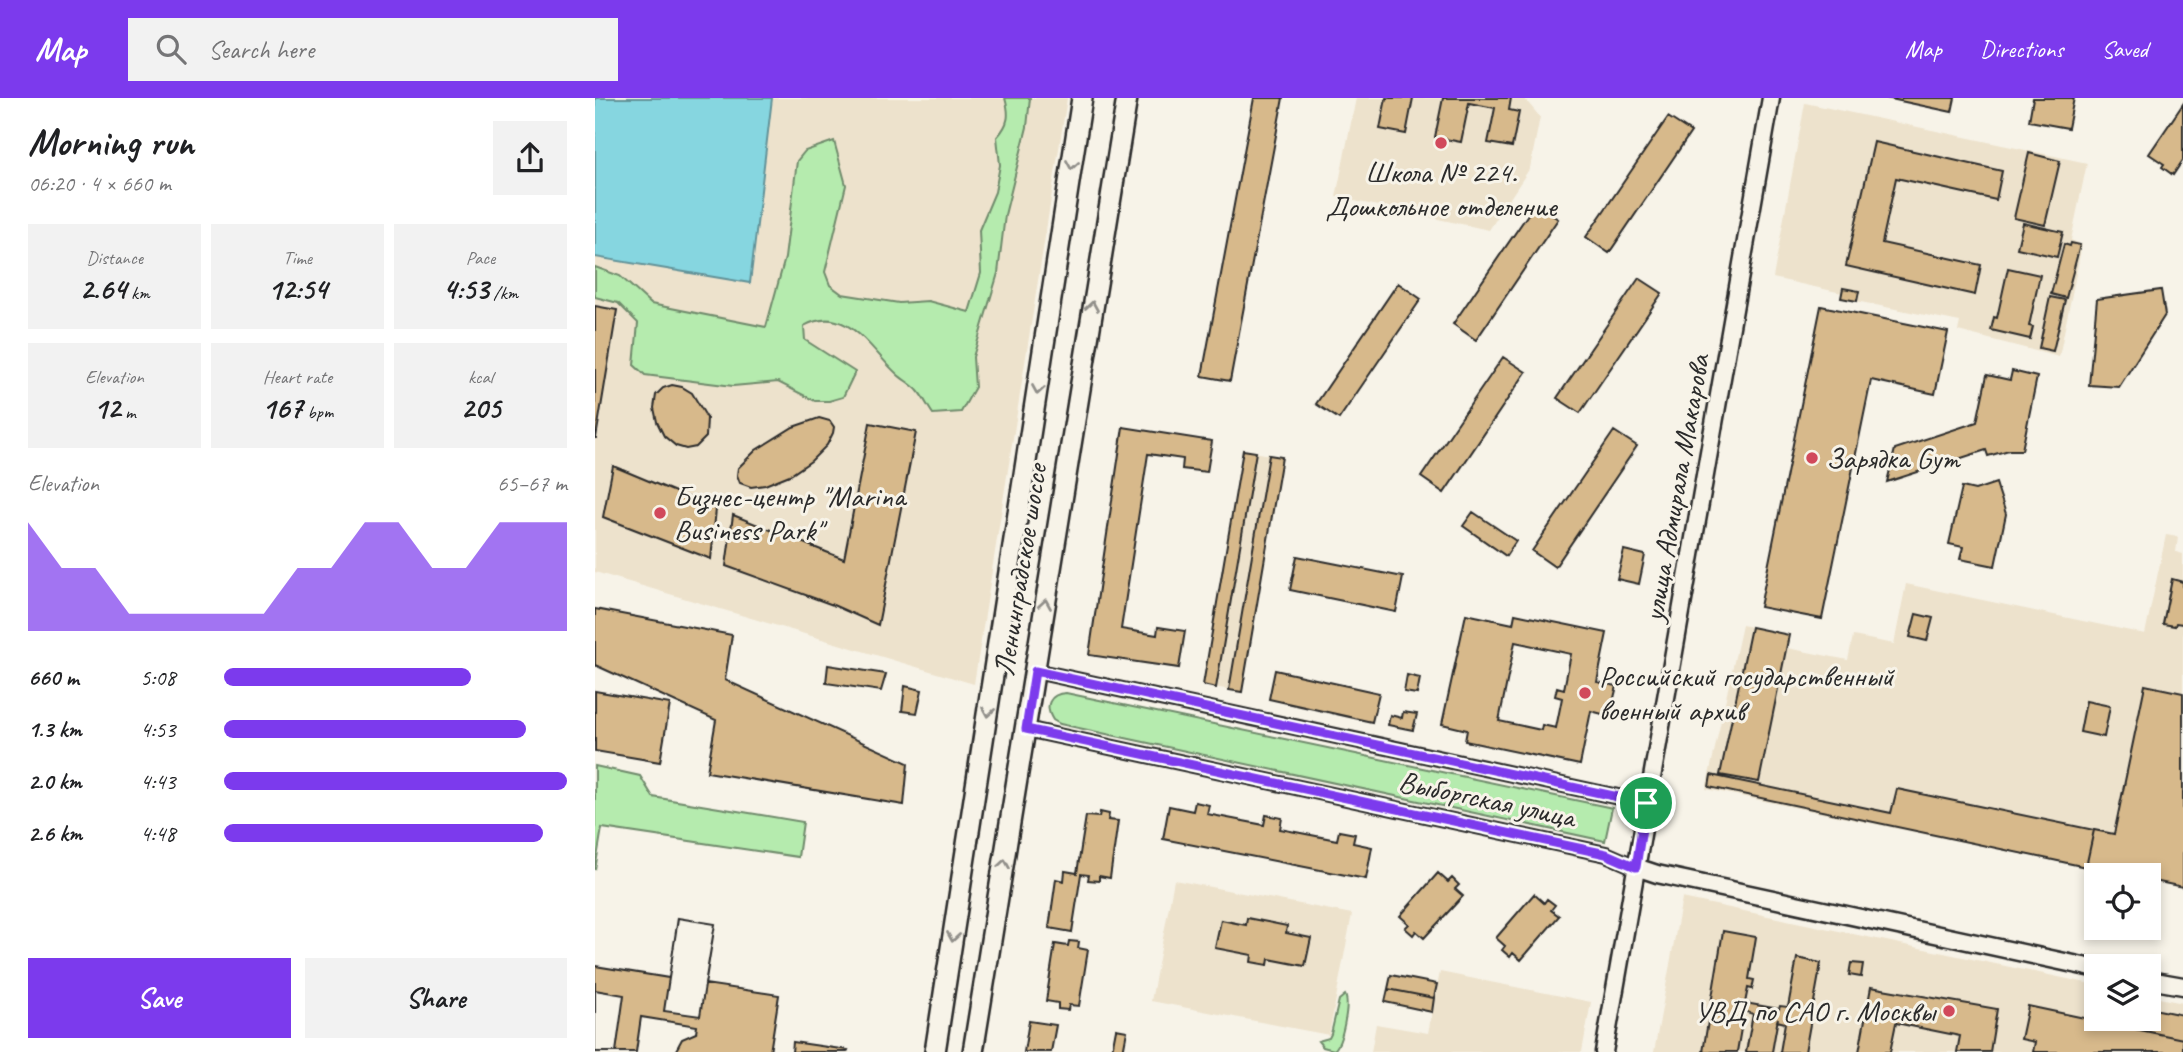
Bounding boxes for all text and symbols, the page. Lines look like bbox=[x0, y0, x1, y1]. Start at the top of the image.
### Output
search box bbox=[128, 18, 618, 81]
text: Map bbox=[35, 28, 86, 70]
icon: search bbox=[152, 30, 190, 68]
text: Search here bbox=[208, 33, 314, 66]
text: Map bbox=[1905, 34, 1942, 64]
text: Directions bbox=[1980, 34, 2063, 64]
text: Saved bbox=[2101, 34, 2148, 64]
text: Morning run bbox=[28, 119, 194, 166]
button: share bbox=[493, 121, 567, 195]
marker: Школа № 224. Дошкольное отделение bbox=[1433, 135, 1449, 151]
place label: Школа № 224. Дошкольное отделение bbox=[1325, 153, 1559, 225]
one-way arrow bbox=[1065, 160, 1080, 171]
text: 06:20 · 4 × 660 m bbox=[28, 169, 171, 198]
text: Distance bbox=[86, 246, 143, 270]
text: Time bbox=[283, 246, 312, 270]
text: Pace bbox=[466, 246, 495, 270]
text: 2.64 bbox=[79, 270, 126, 308]
text: 12:54 bbox=[268, 270, 327, 308]
text: 4:53 bbox=[443, 270, 489, 308]
text: km bbox=[126, 281, 150, 305]
text: /km bbox=[489, 281, 518, 305]
one-way arrow bbox=[1084, 301, 1099, 312]
street label: улица Адмирала Макарова bbox=[1633, 350, 1718, 626]
text: Elevation bbox=[85, 365, 144, 389]
text: Heart rate bbox=[263, 365, 332, 389]
text: kcal bbox=[468, 365, 493, 389]
one-way arrow bbox=[1031, 385, 1046, 396]
text: 12 bbox=[93, 389, 120, 427]
text: 167 bbox=[262, 389, 303, 427]
text: 205 bbox=[460, 389, 501, 427]
text: m bbox=[120, 400, 136, 424]
text: bpm bbox=[303, 400, 333, 424]
place label: Зарядка Gym bbox=[1826, 439, 1961, 477]
marker: Зарядка Gym bbox=[1804, 450, 1820, 466]
street label: Ленинградское шоссе bbox=[984, 459, 1056, 679]
text: Elevation bbox=[28, 469, 99, 498]
text: 65–67 m bbox=[497, 469, 567, 498]
place label: Бизнес-центр "Marina Business Park" bbox=[674, 477, 908, 549]
marker: Бизнес-центр "Marina Business Park" bbox=[652, 505, 668, 521]
one-way arrow bbox=[1037, 598, 1052, 610]
place label: Российский государственный военный архив bbox=[1599, 657, 1895, 729]
text: 660 m bbox=[28, 663, 79, 692]
text: 5:08 bbox=[140, 663, 176, 692]
marker: Российский государственный военный архив bbox=[1577, 685, 1593, 701]
one-way arrow bbox=[981, 706, 996, 718]
text: 1.3 km bbox=[28, 715, 82, 744]
text: 4:53 bbox=[140, 715, 176, 744]
street label: Выборгская улица bbox=[1395, 762, 1581, 837]
text: 2.0 km bbox=[28, 767, 82, 796]
text: 4:43 bbox=[140, 767, 176, 796]
pin bbox=[1616, 773, 1676, 833]
icon: arrive bbox=[1627, 784, 1665, 822]
text: 2.6 km bbox=[28, 819, 82, 848]
text: 4:48 bbox=[140, 819, 176, 848]
one-way arrow bbox=[996, 858, 1011, 870]
map controls bbox=[2084, 863, 2161, 1031]
button: locate bbox=[2084, 863, 2161, 940]
one-way arrow bbox=[946, 931, 961, 943]
button: layers bbox=[2084, 954, 2161, 1031]
button: Save bbox=[28, 958, 291, 1038]
button: Share bbox=[305, 958, 567, 1038]
place label: УВД по САО г. Москвы bbox=[1695, 992, 1937, 1030]
marker: УВД по САО г. Москвы bbox=[1941, 1003, 1957, 1019]

